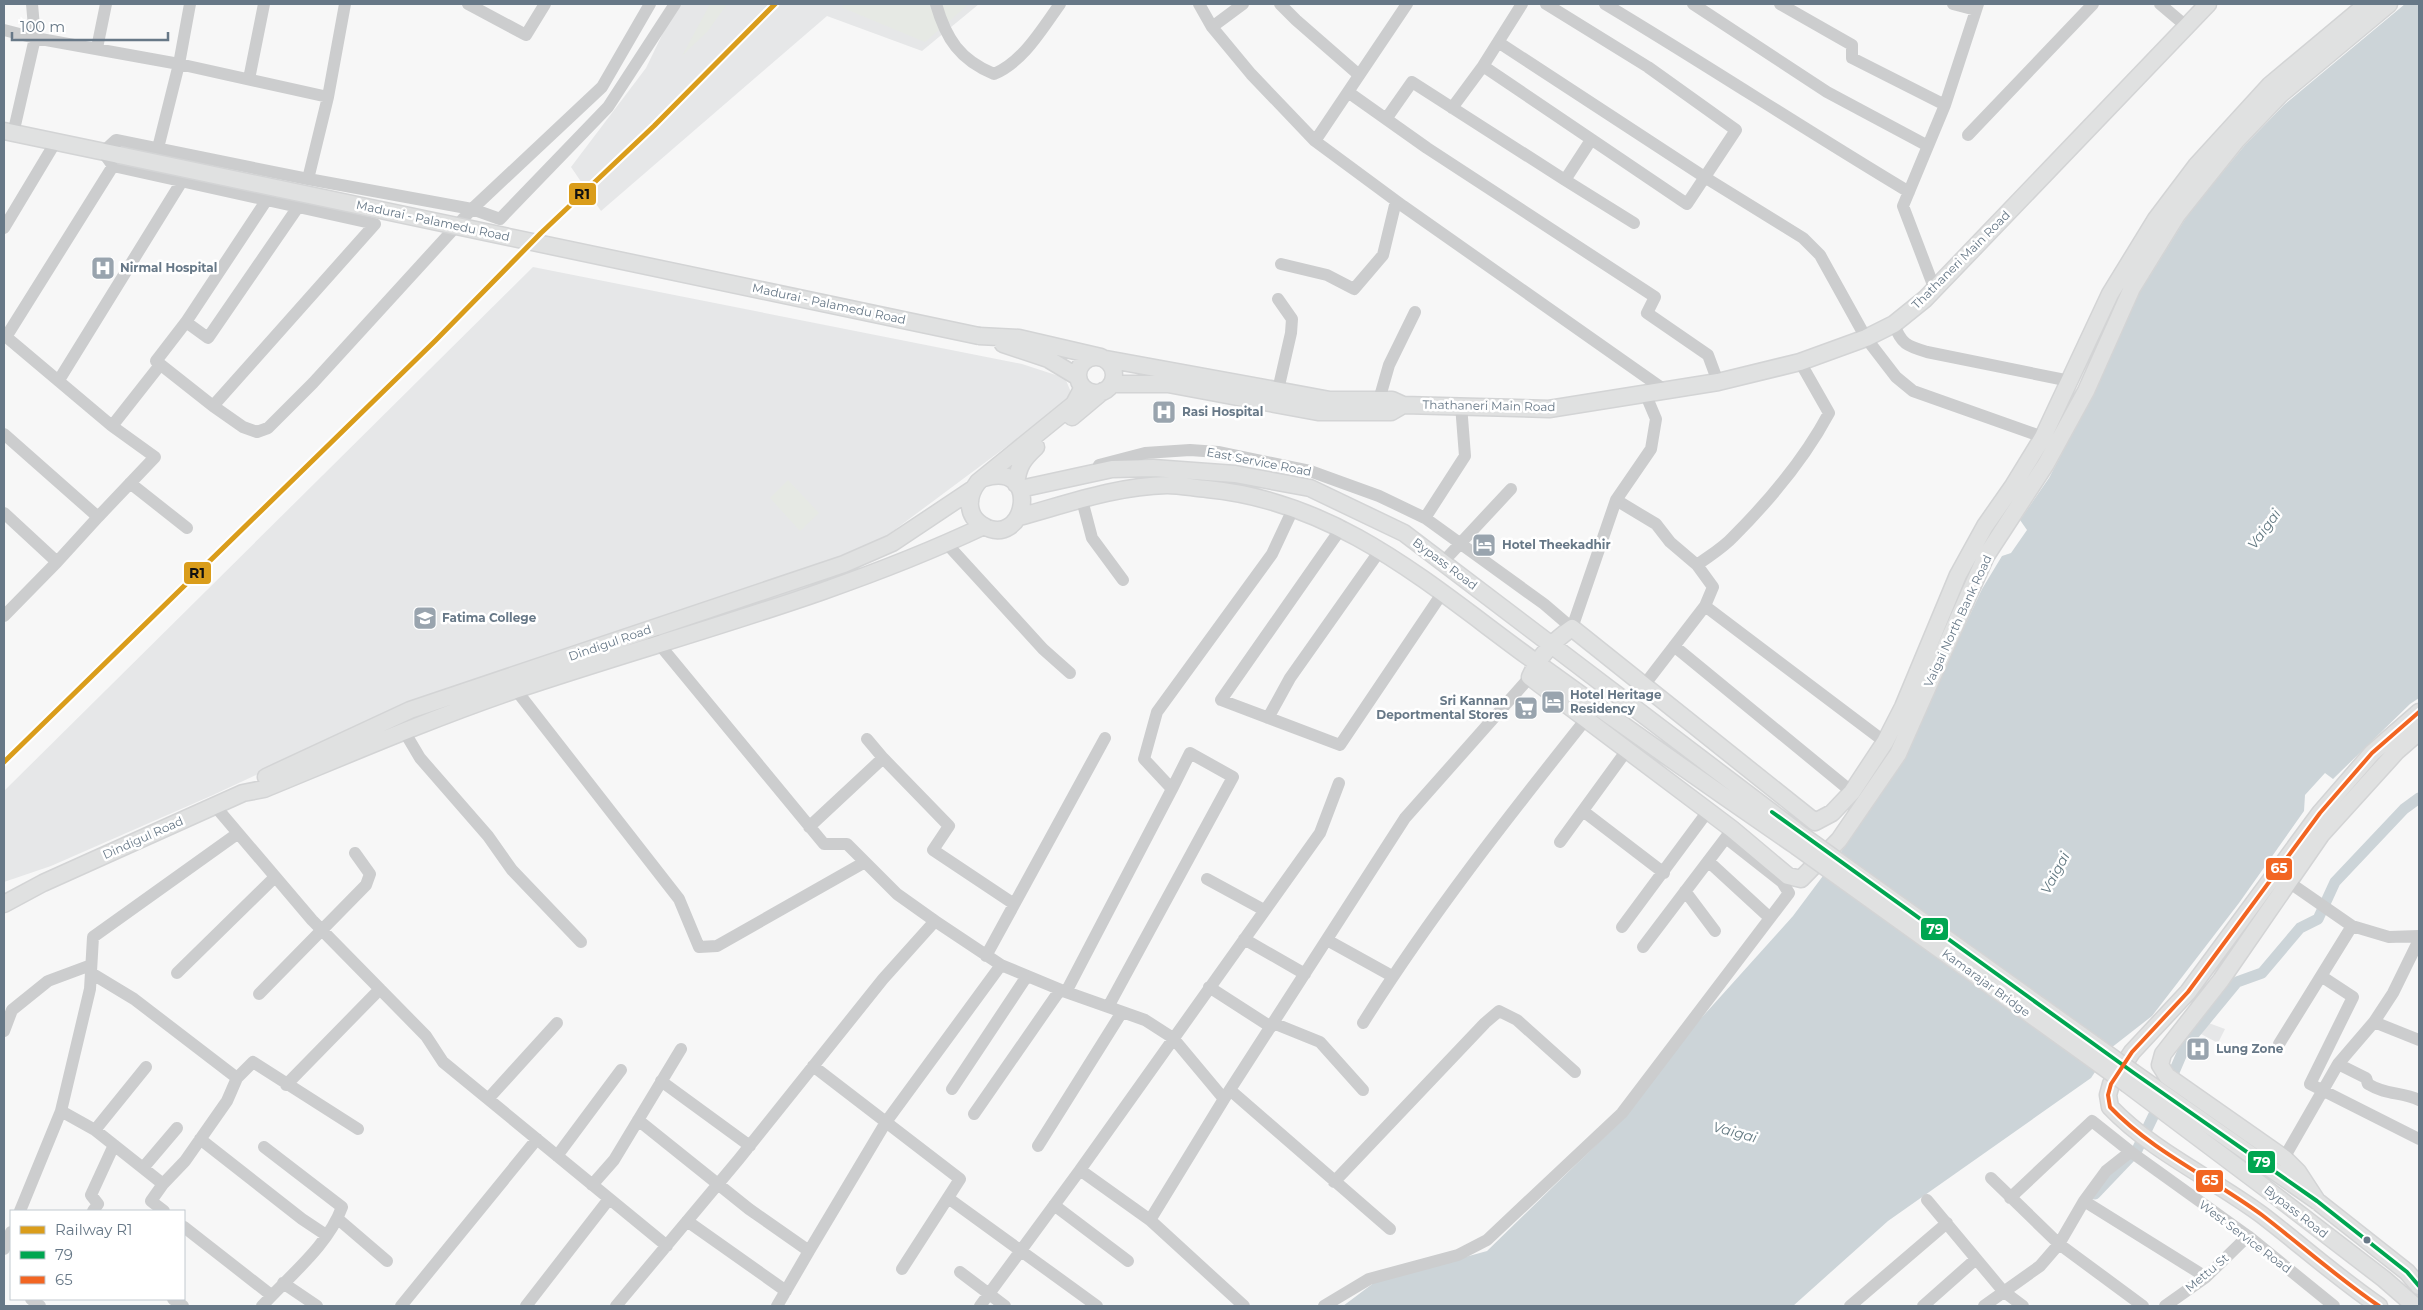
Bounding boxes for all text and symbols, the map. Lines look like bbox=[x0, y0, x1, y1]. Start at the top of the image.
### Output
scale bar bbox=[12, 10, 169, 42]
text: 100 m bbox=[20, 17, 65, 36]
line badge: R1 bbox=[568, 182, 597, 206]
text: R1 bbox=[574, 185, 590, 203]
street label: Madurai - Palamedu Road bbox=[355, 197, 511, 244]
street label: Thathaneri Main Road bbox=[1908, 207, 2013, 312]
hospital icon: Nirmal Hospital bbox=[90, 255, 116, 281]
place label: Nirmal Hospital bbox=[120, 260, 217, 275]
street label: Madurai - Palamedu Road bbox=[751, 280, 907, 327]
street label: Thathaneri Main Road bbox=[1422, 397, 1556, 414]
hospital icon: Rasi Hospital bbox=[1151, 399, 1177, 425]
place label: Rasi Hospital bbox=[1182, 404, 1263, 419]
street label: East Service Road bbox=[1205, 444, 1313, 479]
water label: Vaigai bbox=[2243, 505, 2285, 553]
hotel icon: Hotel Theekadhir bbox=[1471, 532, 1497, 558]
street label: Bypass Road bbox=[1410, 534, 1481, 593]
place label: Hotel Theekadhir bbox=[1502, 537, 1611, 552]
street label: Vaigai North Bank Road bbox=[1920, 552, 1995, 689]
line badge: R1 bbox=[183, 561, 212, 585]
text: R1 bbox=[189, 564, 205, 582]
school or university icon: Fatima College bbox=[412, 605, 438, 631]
place label: Fatima College bbox=[442, 610, 537, 625]
street label: Dindigul Road bbox=[566, 621, 653, 664]
place label: Hotel Heritage Residency bbox=[1570, 687, 1662, 716]
hotel icon: Hotel Heritage Residency bbox=[1540, 689, 1566, 715]
place label: Sri Kannan Deportmental Stores bbox=[1376, 693, 1509, 722]
supermarket icon: Sri Kannan Deportmental Stores bbox=[1513, 695, 1539, 721]
street label: Dindigul Road bbox=[100, 813, 185, 862]
water label: Vaigai bbox=[2036, 849, 2074, 897]
line badge: 65 bbox=[2265, 857, 2293, 881]
text: 65 bbox=[2270, 859, 2288, 877]
line badge: 79 bbox=[1920, 917, 1949, 941]
text: 79 bbox=[1926, 920, 1944, 938]
street label: Kamarajar Bridge bbox=[1939, 945, 2033, 1020]
hospital icon: Lung Zone bbox=[2185, 1036, 2211, 1062]
place label: Lung Zone bbox=[2216, 1041, 2284, 1056]
water label: Vaigai bbox=[1711, 1117, 1759, 1147]
line badge: 79 bbox=[2247, 1150, 2276, 1174]
text: 79 bbox=[2253, 1153, 2271, 1171]
line badge: 65 bbox=[2195, 1169, 2224, 1193]
text: 65 bbox=[2201, 1171, 2219, 1189]
street label: Bypass Road bbox=[2261, 1182, 2331, 1241]
street label: West Service Road bbox=[2196, 1197, 2294, 1276]
legend bbox=[10, 1210, 185, 1300]
text: Railway R1 bbox=[55, 1220, 132, 1239]
unlabelled marker bbox=[2362, 1235, 2372, 1245]
text: 79 bbox=[55, 1245, 73, 1264]
street label: Mettu St bbox=[2182, 1250, 2231, 1295]
text: 65 bbox=[55, 1270, 73, 1289]

